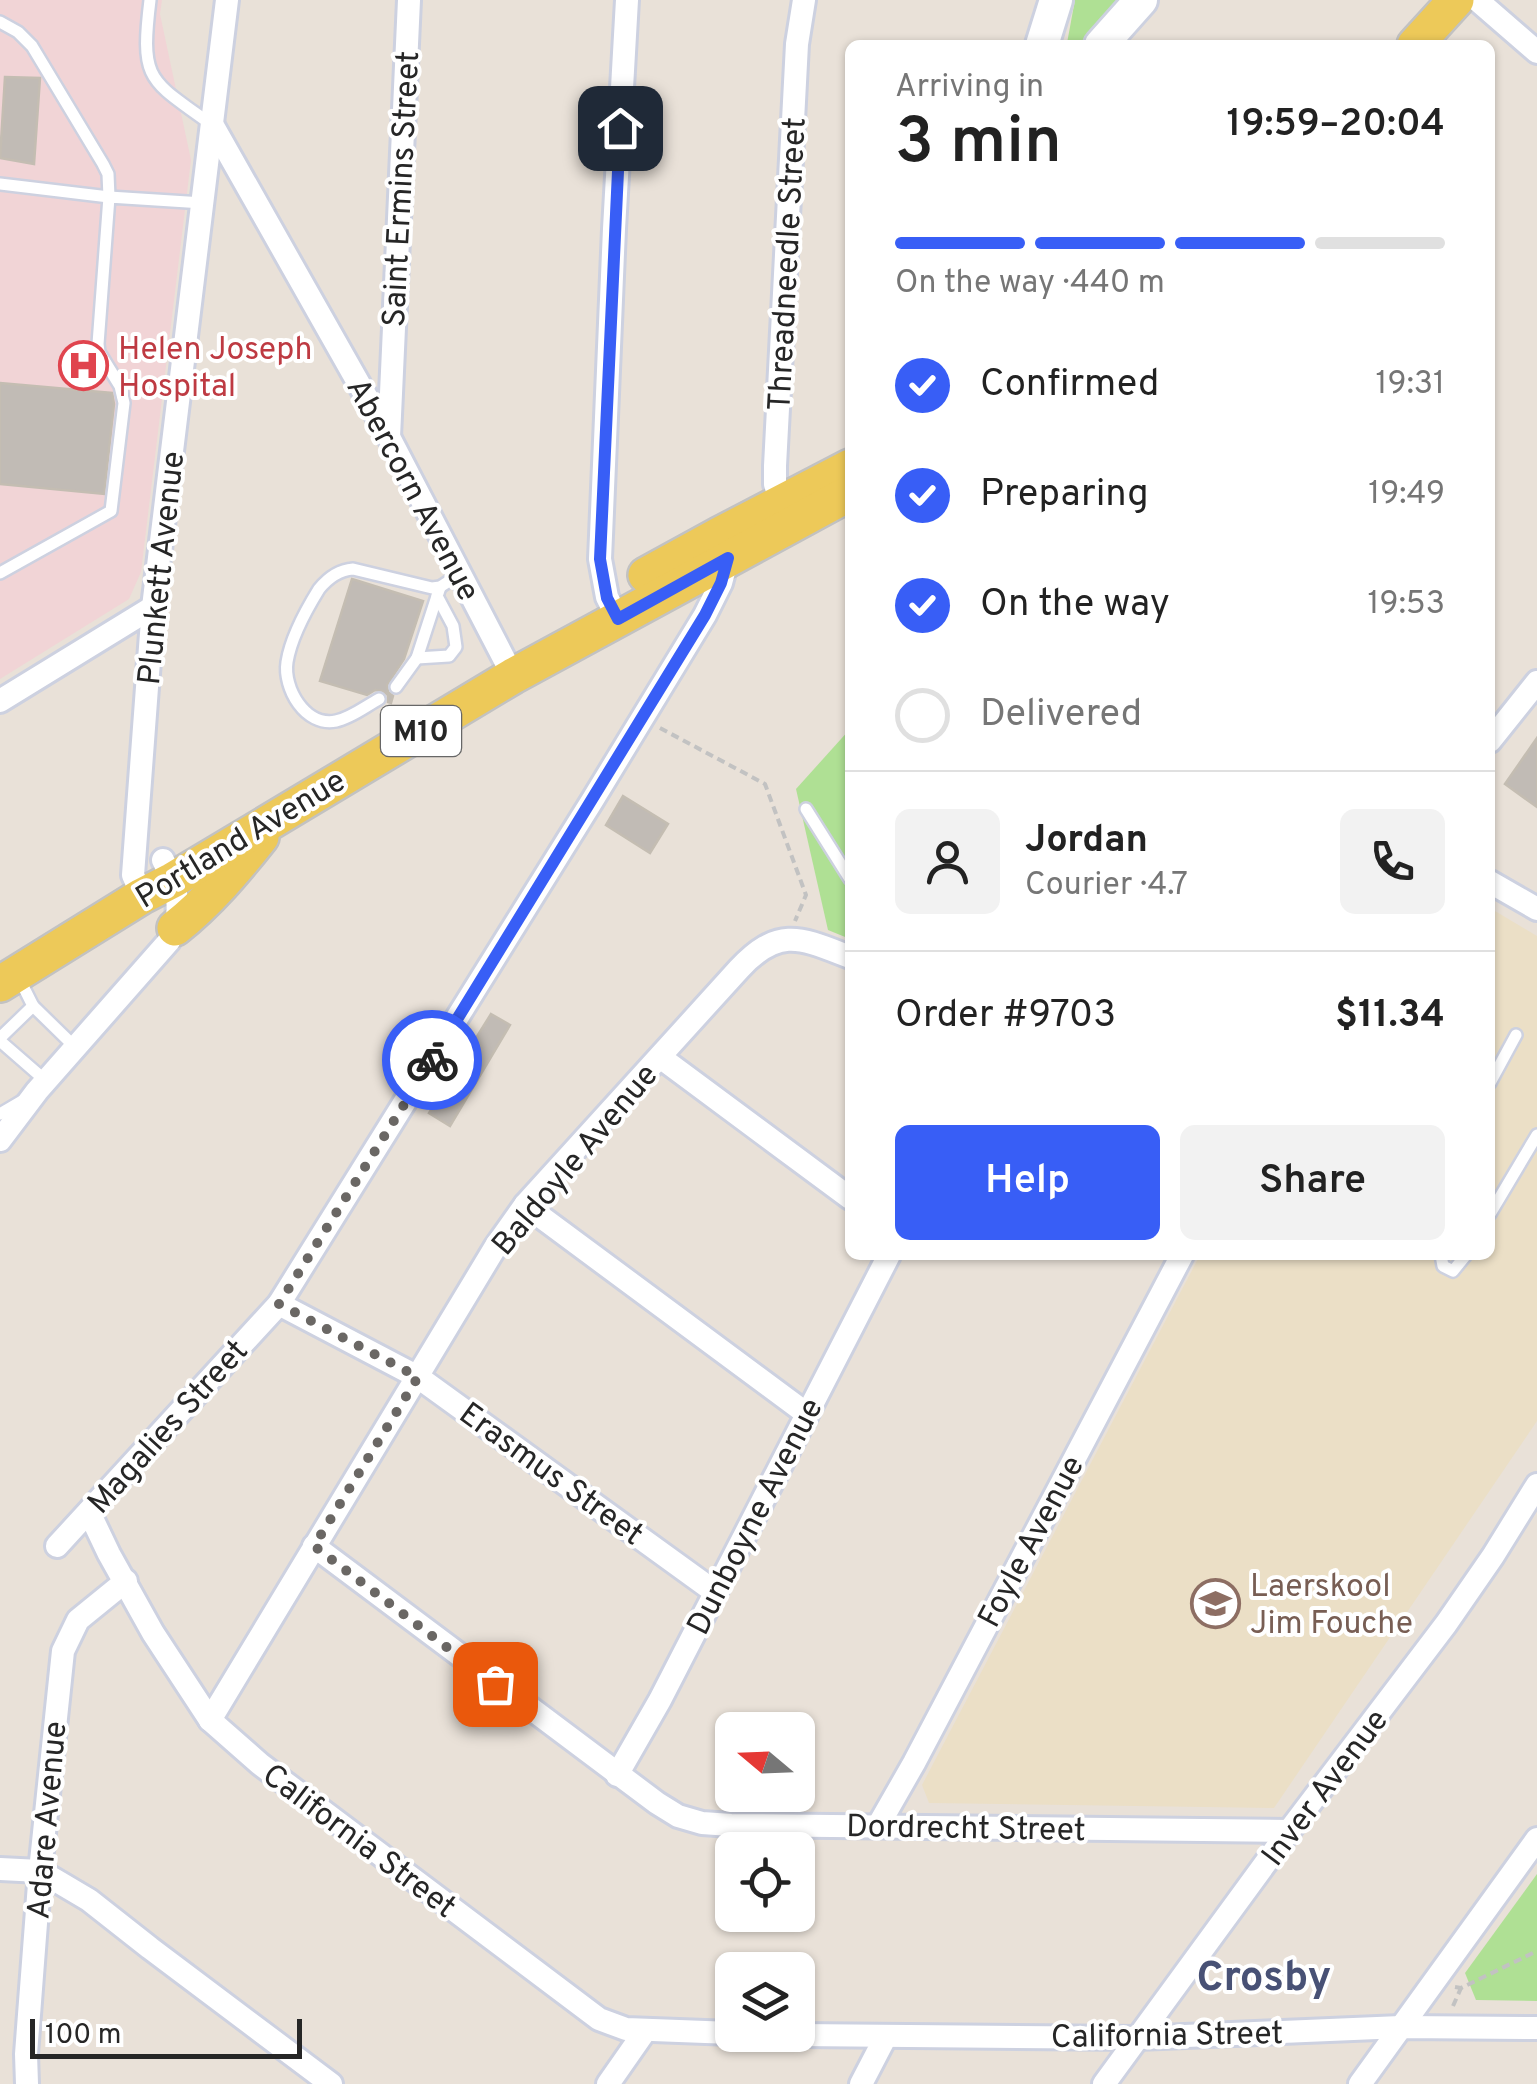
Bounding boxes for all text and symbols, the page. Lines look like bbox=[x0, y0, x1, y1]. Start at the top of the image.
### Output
street label: Saint Ermins Street bbox=[376, 50, 430, 328]
text: Arriving in bbox=[895, 68, 1044, 108]
pin bbox=[578, 86, 663, 171]
icon: home bbox=[593, 101, 648, 156]
text: 19:59–20:04 bbox=[1227, 101, 1445, 150]
text: 3 min bbox=[895, 104, 1062, 186]
street label: Threadneedle Street bbox=[761, 116, 817, 412]
text: On the way · 440 m bbox=[895, 264, 1165, 304]
place label: Helen Joseph Hospital bbox=[118, 331, 312, 408]
hospital icon: Helen Joseph Hospital bbox=[57, 340, 109, 392]
icon: check bbox=[895, 358, 950, 413]
text: Confirmed bbox=[980, 361, 1159, 410]
text: 19:31 bbox=[1376, 365, 1445, 405]
street label: Abercorn Avenue bbox=[336, 372, 487, 609]
street label: Plunkett Avenue bbox=[131, 450, 195, 687]
icon: check bbox=[895, 468, 950, 523]
text: Preparing bbox=[980, 471, 1149, 520]
text: 19:49 bbox=[1368, 475, 1445, 515]
icon: check bbox=[895, 578, 950, 633]
text: On the way bbox=[980, 581, 1170, 630]
text: 19:53 bbox=[1368, 585, 1445, 625]
text: Delivered bbox=[980, 691, 1142, 740]
road number: M10 bbox=[381, 706, 461, 756]
street label: Portland Avenue bbox=[129, 762, 354, 919]
button: person bbox=[895, 809, 1000, 914]
button: phone bbox=[1340, 809, 1445, 914]
text: Jordan bbox=[1025, 817, 1148, 866]
text: Courier · 4.7 bbox=[1025, 866, 1188, 906]
text: Order #9703 bbox=[895, 992, 1116, 1041]
text: $11.34 bbox=[1335, 992, 1445, 1041]
courier bbox=[382, 1010, 482, 1110]
icon: bike bbox=[405, 1033, 460, 1088]
street label: Baldoyle Avenue bbox=[485, 1057, 668, 1265]
button: Help bbox=[895, 1125, 1160, 1240]
button: Share bbox=[1180, 1125, 1445, 1240]
street label: Magalies Street bbox=[80, 1332, 258, 1524]
street label: Dunboyne Avenue bbox=[680, 1392, 834, 1642]
street label: Erasmus Street bbox=[450, 1395, 650, 1556]
street label: Foyle Avenue bbox=[971, 1450, 1095, 1635]
place label: Laerskool Jim Fouche bbox=[1250, 1568, 1413, 1645]
school or university icon: Laerskool Jim Fouche bbox=[1189, 1577, 1241, 1629]
pin bbox=[453, 1642, 538, 1727]
icon: bag bbox=[468, 1657, 523, 1712]
street label: Inver Avenue bbox=[1254, 1702, 1398, 1875]
north arrow bbox=[715, 1712, 815, 1812]
map controls bbox=[715, 1712, 815, 2052]
street label: Adare Avenue bbox=[20, 1720, 78, 1921]
street label: California Street bbox=[253, 1756, 463, 1928]
street label: Dordrecht Street bbox=[846, 1808, 1086, 1852]
button: locate bbox=[715, 1832, 815, 1932]
button: layers bbox=[715, 1952, 815, 2052]
district label: Crosby bbox=[1197, 1953, 1331, 2006]
scale bar bbox=[30, 2014, 302, 2058]
street label: California Street bbox=[1050, 2015, 1284, 2059]
text: 100 m bbox=[45, 2018, 121, 2054]

